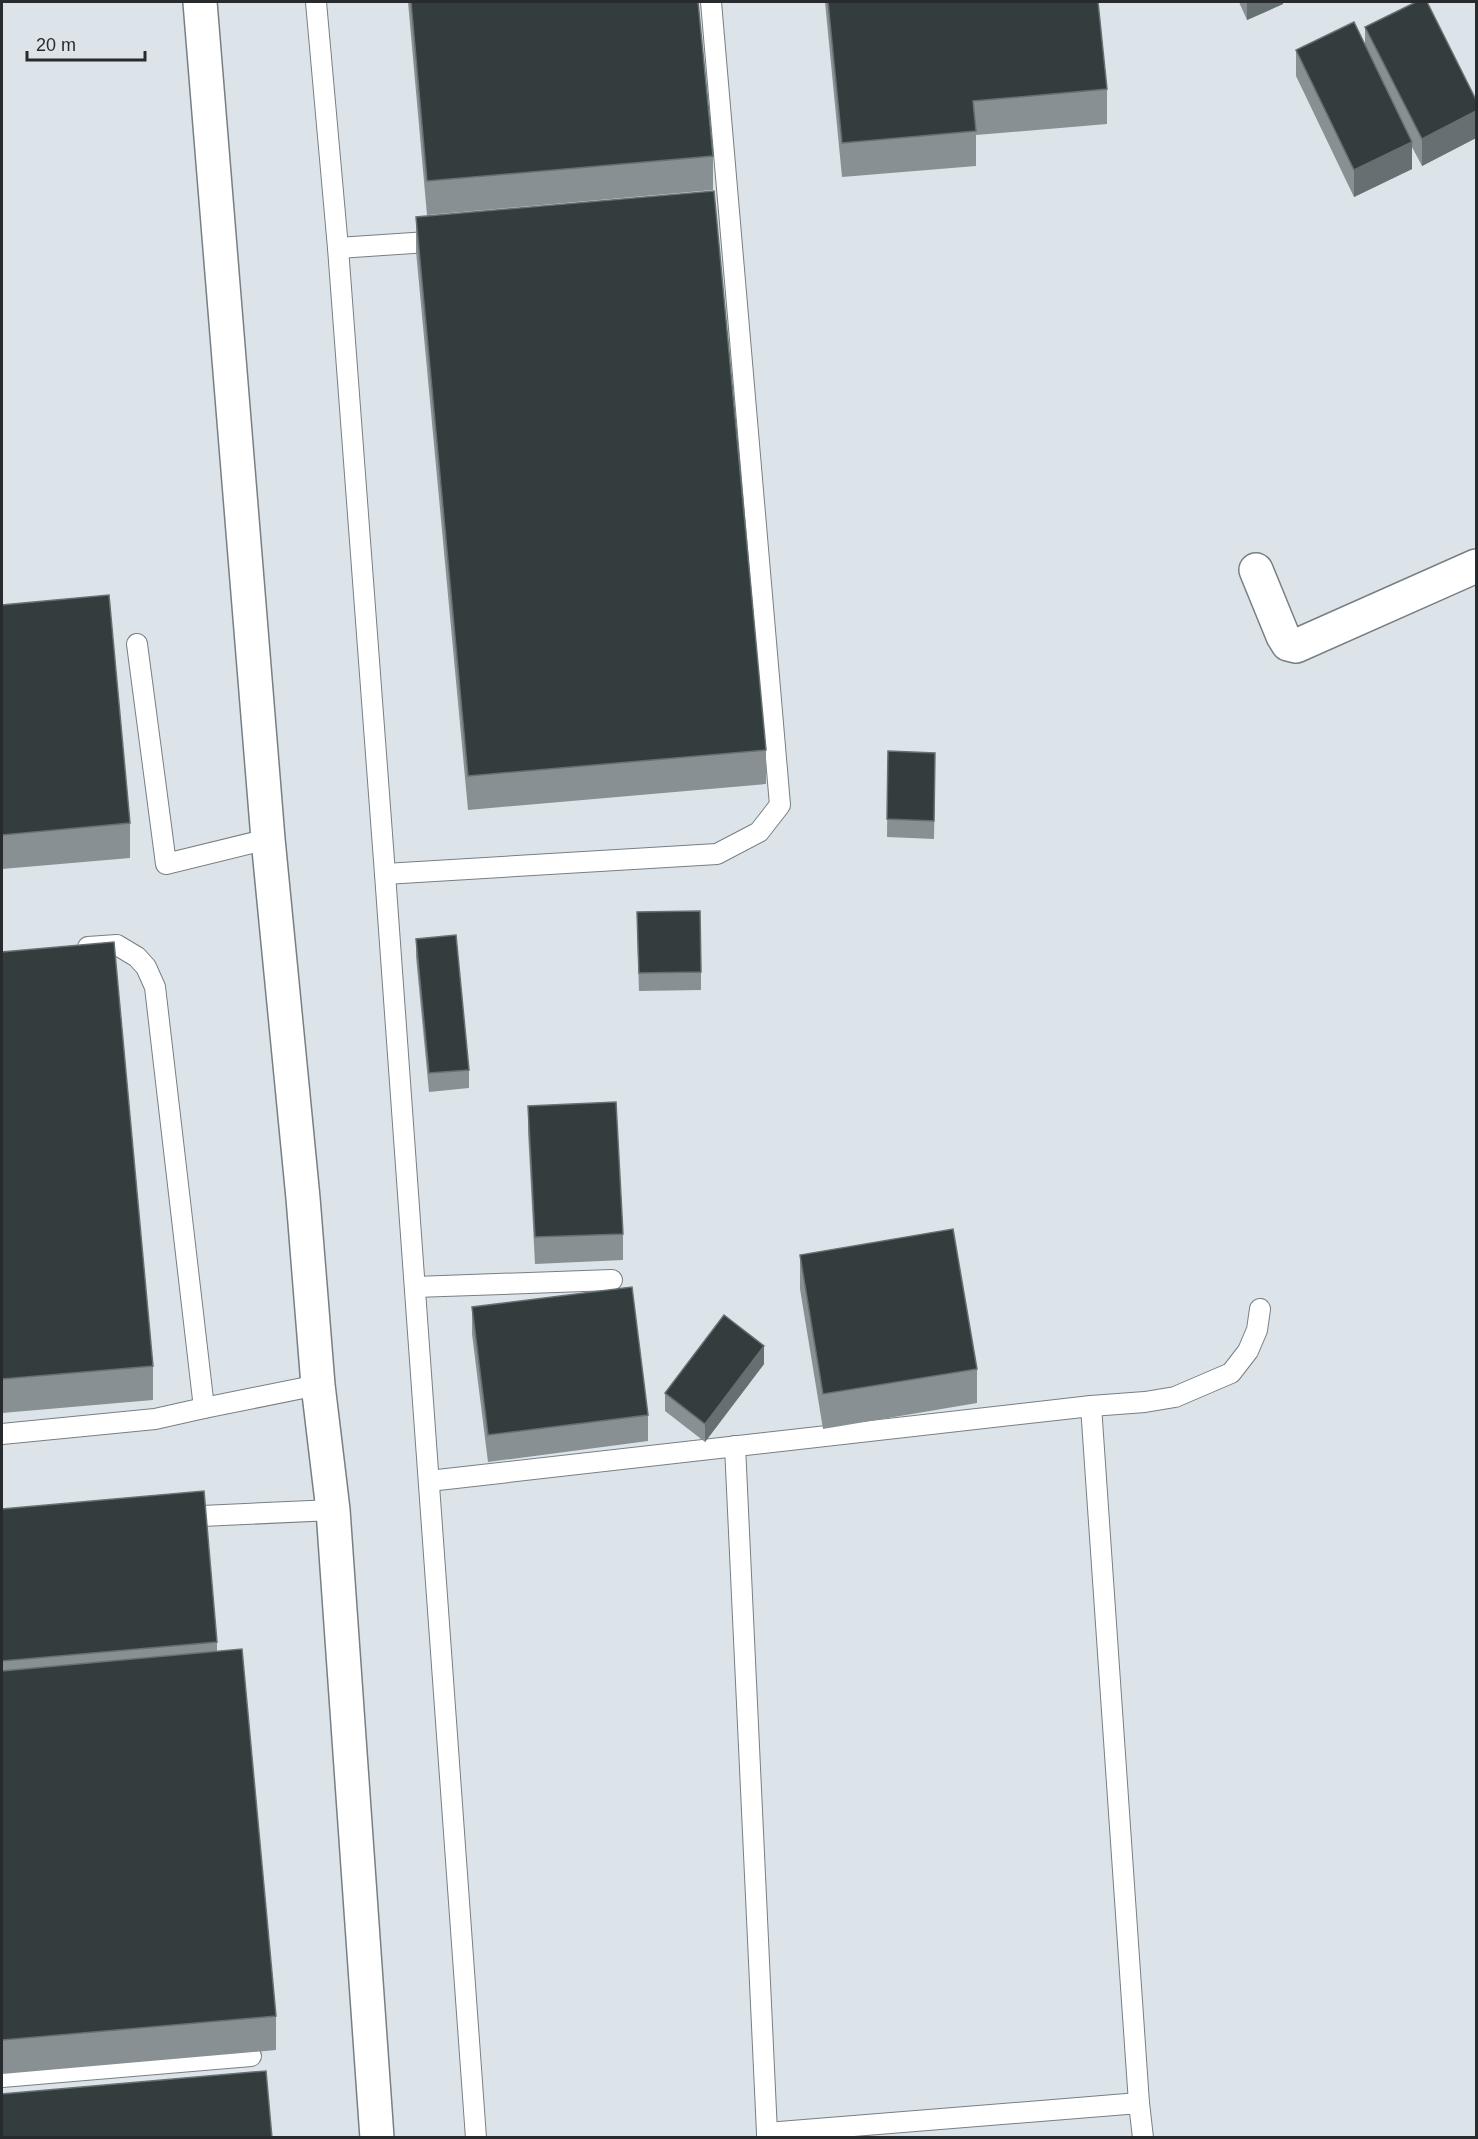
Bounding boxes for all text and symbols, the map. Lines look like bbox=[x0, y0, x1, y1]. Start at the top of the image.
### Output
scale bar bbox=[27, 24, 146, 62]
text: 20 m bbox=[36, 35, 76, 55]

